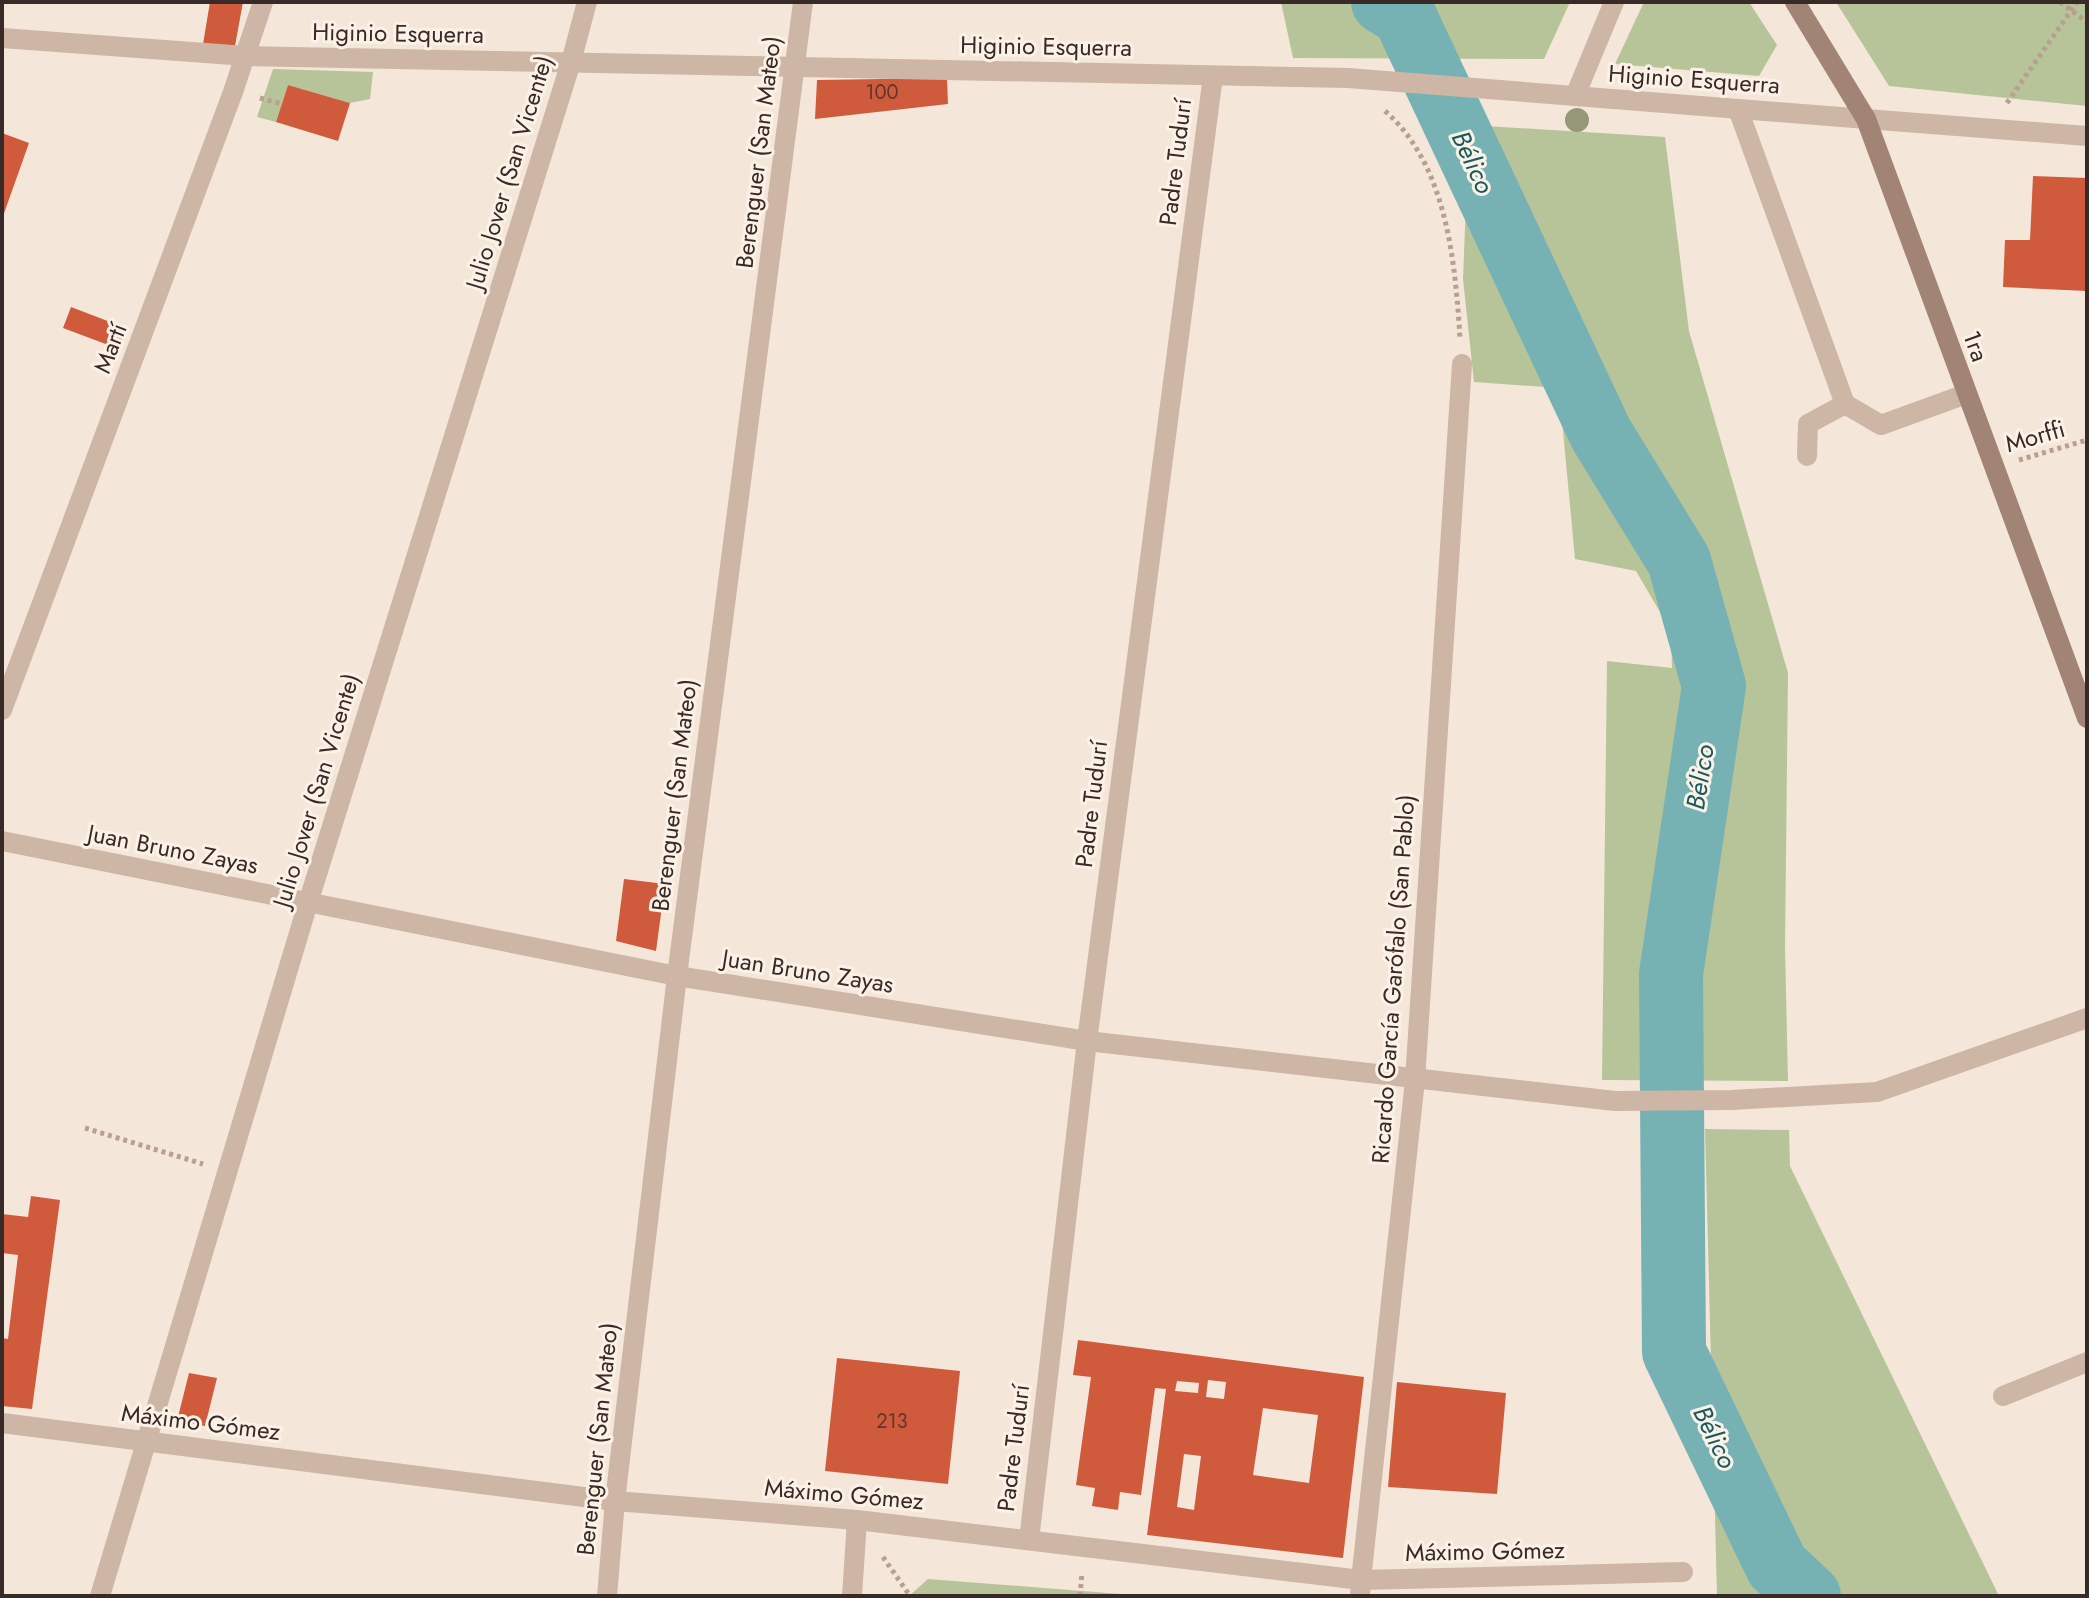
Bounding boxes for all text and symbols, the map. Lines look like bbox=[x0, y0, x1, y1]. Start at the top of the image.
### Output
street label: Higinio Esquerra bbox=[312, 14, 484, 52]
street label: Higinio Esquerra bbox=[960, 27, 1132, 65]
street label: Berenguer (San Mateo) bbox=[726, 34, 790, 270]
street label: Julio Jover (San Vicente) bbox=[456, 51, 561, 296]
street label: Higinio Esquerra bbox=[1607, 56, 1781, 102]
house number: 100 bbox=[866, 78, 899, 107]
street label: Padre Tudurí bbox=[1150, 96, 1200, 228]
water label: Bélico bbox=[1442, 124, 1504, 200]
street label: Martí bbox=[84, 317, 136, 378]
street label: 1ra bbox=[1954, 326, 1998, 366]
street label: Morffi bbox=[2001, 411, 2069, 461]
street label: Julio Jover (San Vicente) bbox=[263, 669, 368, 914]
street label: Berenguer (San Mateo) bbox=[642, 677, 706, 913]
street label: Padre Tudurí bbox=[1066, 738, 1116, 870]
water label: Bélico bbox=[1676, 742, 1724, 812]
street label: Ricardo García Garófalo (San Pablo) bbox=[1363, 793, 1423, 1165]
street label: Juan Bruno Zayas bbox=[82, 815, 261, 883]
street label: Juan Bruno Zayas bbox=[717, 940, 896, 1002]
street label: Berenguer (San Mateo) bbox=[567, 1321, 627, 1557]
street label: Padre Tudurí bbox=[988, 1382, 1038, 1514]
street label: Máximo Gómez bbox=[120, 1395, 282, 1449]
water label: Bélico bbox=[1684, 1399, 1746, 1475]
house number: 213 bbox=[876, 1407, 908, 1436]
street label: Máximo Gómez bbox=[763, 1470, 925, 1518]
street label: Máximo Gómez bbox=[1405, 1532, 1565, 1570]

